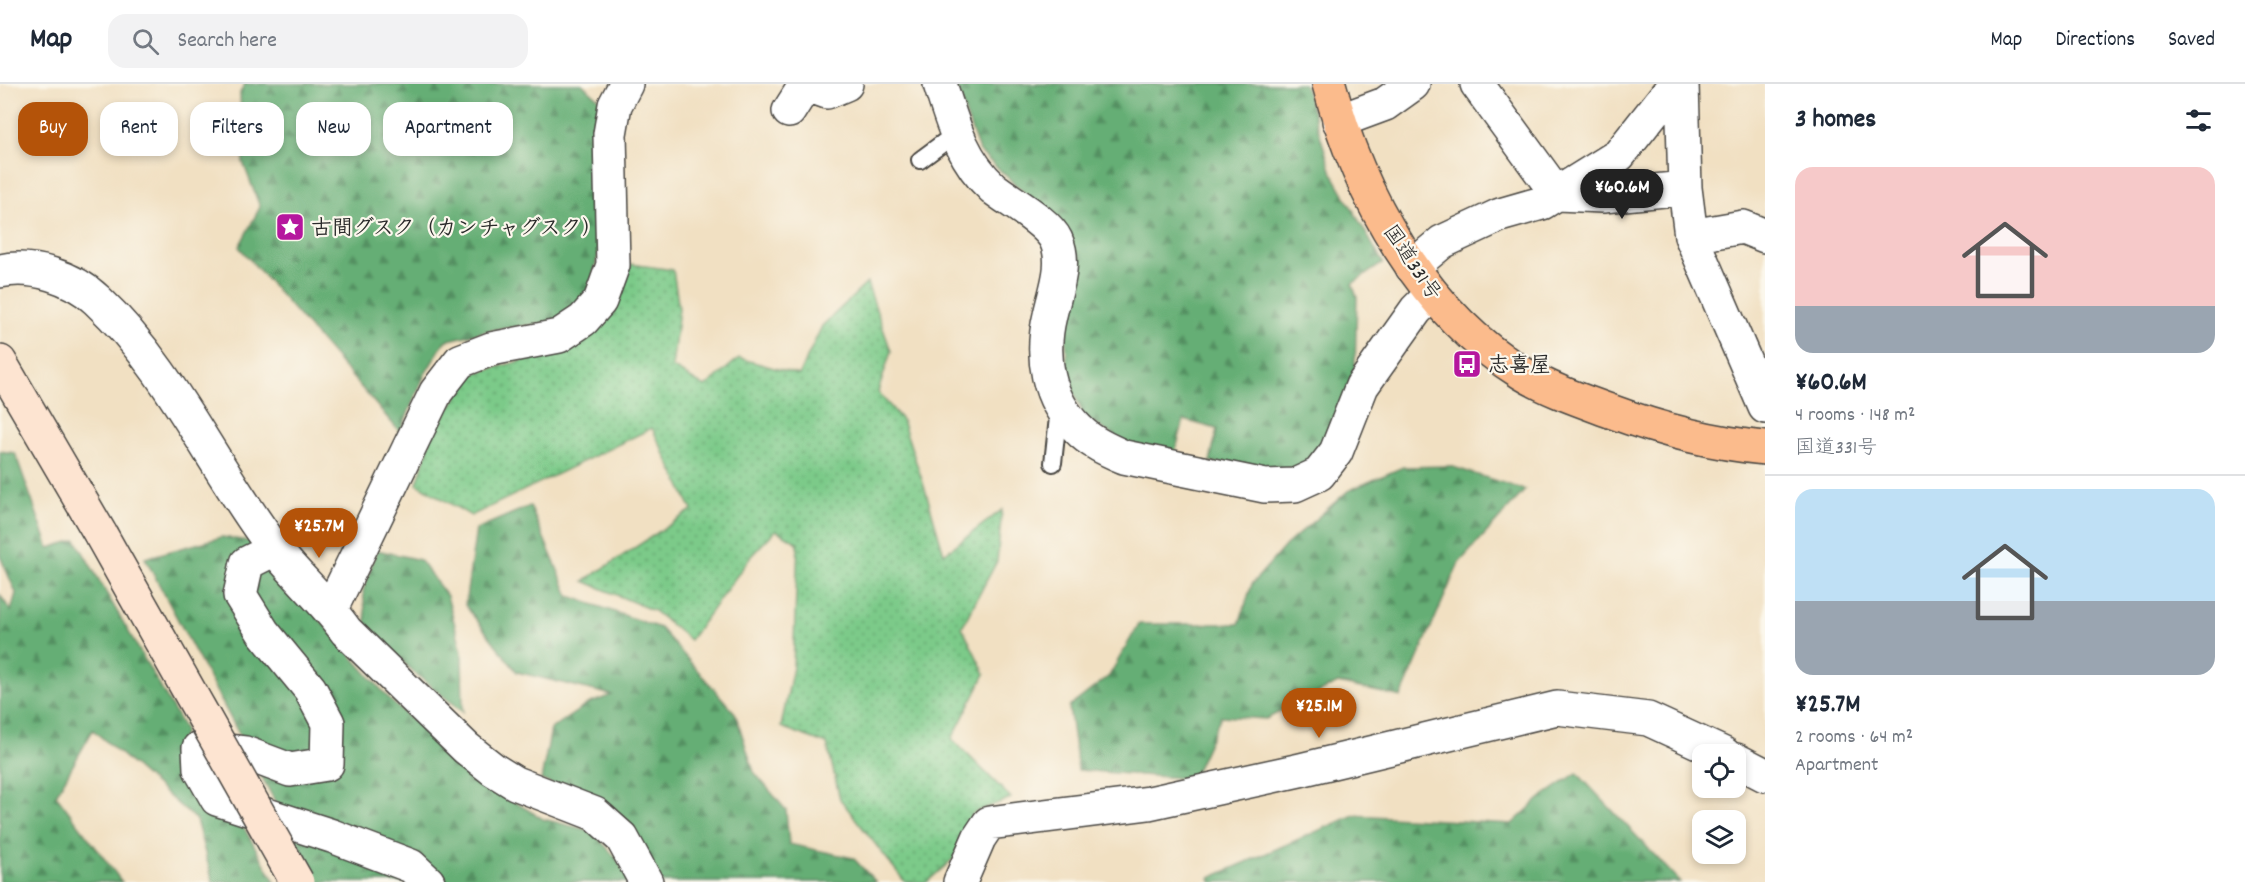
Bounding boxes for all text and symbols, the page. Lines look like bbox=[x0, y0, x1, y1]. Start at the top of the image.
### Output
search box bbox=[108, 14, 528, 68]
text: Map bbox=[30, 21, 72, 61]
icon: search bbox=[129, 25, 162, 58]
text: Search here bbox=[177, 26, 277, 57]
text: Map bbox=[1991, 26, 2022, 56]
text: Directions bbox=[2055, 26, 2135, 56]
text: Saved bbox=[2168, 26, 2215, 56]
chip: Buy bbox=[18, 102, 88, 156]
chip: Rent bbox=[100, 102, 178, 156]
chip: Filters bbox=[190, 102, 284, 156]
chip: New bbox=[296, 102, 371, 156]
chip: Apartment bbox=[383, 102, 513, 156]
text: 3 homes bbox=[1795, 102, 1876, 139]
icon: filters bbox=[2182, 104, 2215, 137]
pin: ¥60.6M bbox=[1573, 169, 1671, 220]
text: ¥60.6M bbox=[1594, 174, 1650, 202]
icon: home bbox=[1951, 206, 2059, 314]
place icon: 古間グスク（カンチャグスク） bbox=[274, 211, 306, 243]
place label: 古間グスク（カンチャグスク） bbox=[311, 215, 602, 245]
street label: 国道331号 bbox=[1374, 220, 1447, 308]
bus stop icon: 志喜屋 bbox=[1451, 348, 1483, 380]
place label: 志喜屋 bbox=[1488, 352, 1551, 382]
text: ¥60.6M bbox=[1795, 365, 1867, 402]
text: 4 rooms · 148 m² bbox=[1795, 402, 1915, 430]
text: 国道331号 bbox=[1795, 435, 1877, 463]
pin: ¥25.7M bbox=[270, 508, 368, 559]
text: ¥25.7M bbox=[294, 513, 344, 541]
icon: home bbox=[1951, 528, 2059, 636]
text: ¥25.7M bbox=[1795, 687, 1861, 724]
pin: ¥25.1M bbox=[1270, 688, 1368, 739]
text: ¥25.1M bbox=[1295, 693, 1343, 721]
text: 2 rooms · 64 m² bbox=[1795, 724, 1913, 752]
map controls bbox=[1692, 744, 1746, 864]
button: locate bbox=[1692, 744, 1746, 798]
text: Apartment bbox=[1795, 752, 1878, 780]
button: layers bbox=[1692, 810, 1746, 864]

